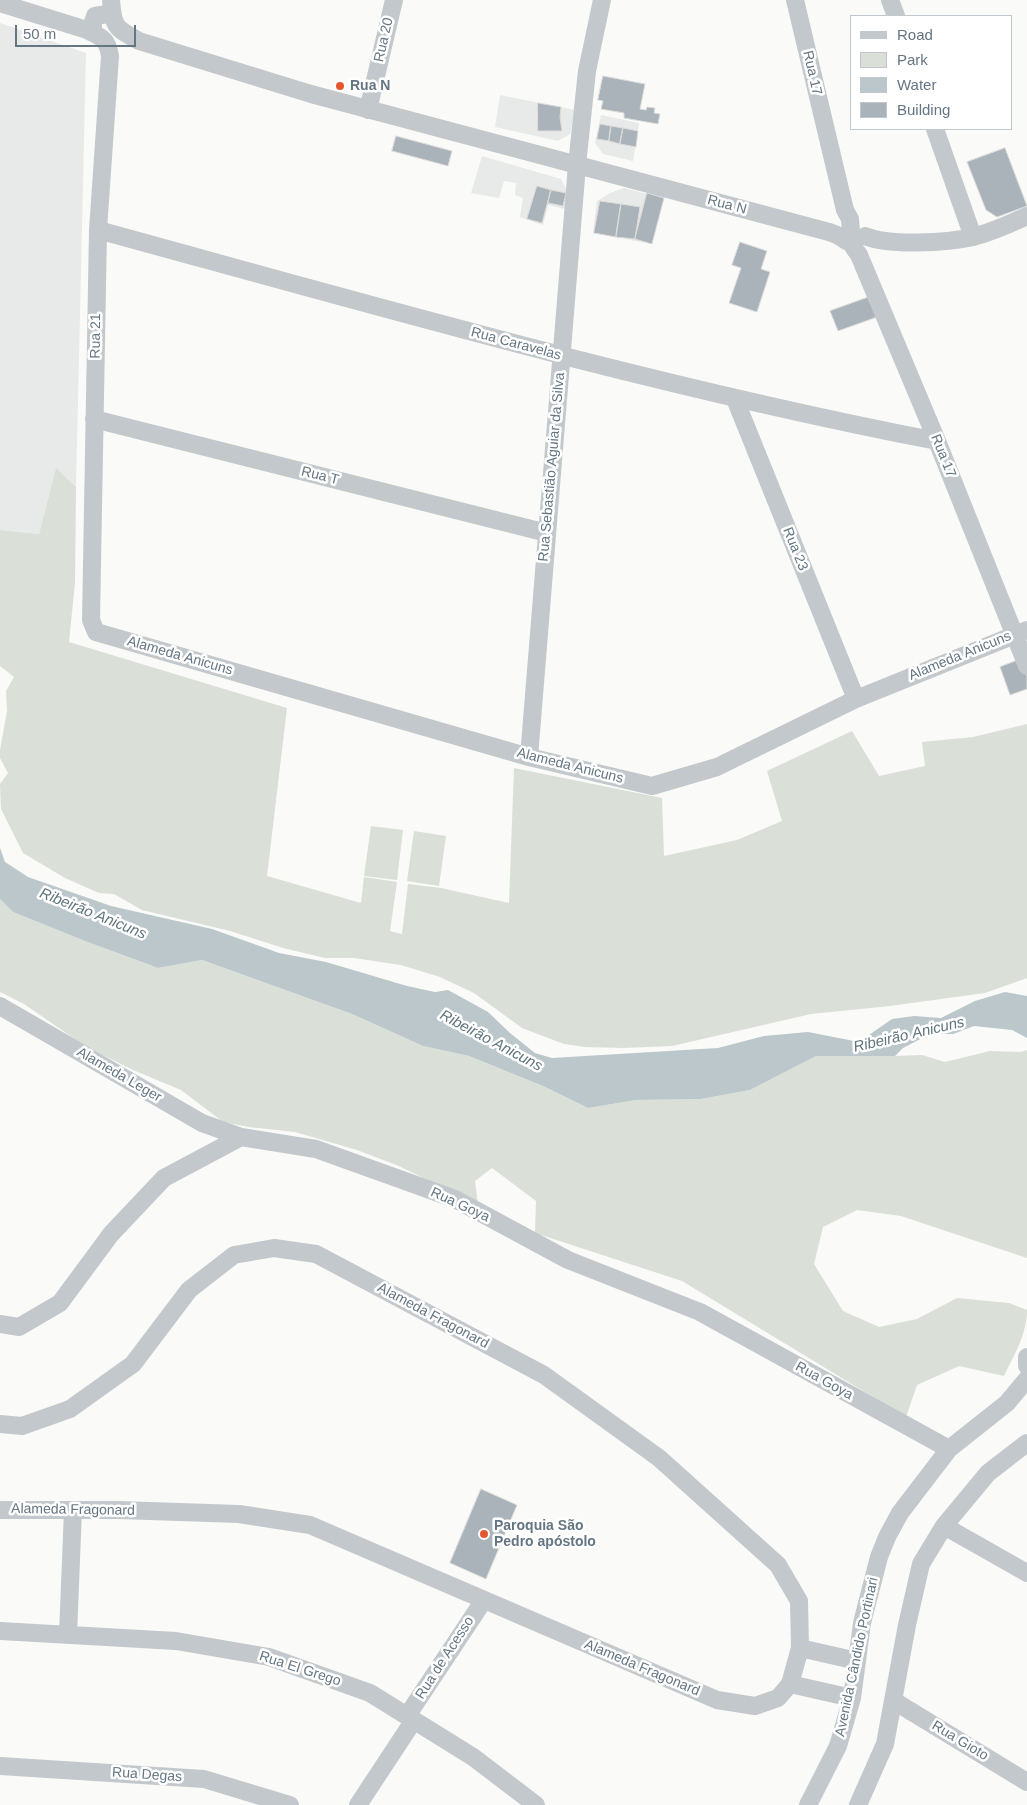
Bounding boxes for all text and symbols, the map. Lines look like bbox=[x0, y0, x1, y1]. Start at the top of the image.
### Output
scale bar bbox=[18, 15, 139, 47]
legend bbox=[850, 15, 1012, 130]
street label: Rua 20 bbox=[371, 16, 397, 64]
text: 50 m bbox=[23, 25, 56, 42]
text: Road bbox=[897, 26, 933, 43]
street label: Rua 17 bbox=[799, 49, 825, 97]
text: Park bbox=[897, 51, 928, 68]
text: Water bbox=[897, 76, 936, 93]
place label: Rua N bbox=[350, 78, 390, 94]
marker: Rua N bbox=[334, 80, 346, 92]
text: Building bbox=[897, 101, 950, 118]
street label: Rua N bbox=[706, 192, 748, 218]
street label: Rua 21 bbox=[87, 313, 105, 359]
street label: Rua Caravelas bbox=[469, 324, 563, 364]
street label: Rua Sebastião Aguiar da Silva bbox=[535, 372, 569, 562]
street label: Rua 17 bbox=[927, 432, 959, 480]
street label: Rua T bbox=[299, 463, 341, 489]
street label: Rua 23 bbox=[779, 525, 811, 573]
street label: Alameda Anicuns bbox=[906, 628, 1014, 684]
street label: Alameda Anicuns bbox=[125, 633, 235, 679]
street label: Alameda Anicuns bbox=[515, 745, 625, 787]
water label: Ribeirão Anicuns bbox=[37, 884, 149, 944]
water label: Ribeirão Anicuns bbox=[437, 1006, 545, 1076]
water label: Ribeirão Anicuns bbox=[852, 1013, 966, 1057]
street label: Alameda Leger bbox=[74, 1044, 164, 1106]
street label: Rua Goya bbox=[428, 1184, 492, 1226]
street label: Alameda Fragonard bbox=[374, 1280, 492, 1352]
street label: Rua Goya bbox=[792, 1358, 856, 1404]
street label: Alameda Fragonard bbox=[11, 1501, 135, 1519]
place label: Paroquia São Pedro apóstolo bbox=[494, 1518, 596, 1550]
marker: Paroquia São Pedro apóstolo bbox=[478, 1528, 490, 1540]
street label: Avenida Cândido Portinari bbox=[832, 1576, 882, 1738]
street label: Rua de Acesso bbox=[412, 1614, 478, 1702]
street label: Alameda Fragonard bbox=[582, 1636, 702, 1700]
street label: Rua El Grego bbox=[257, 1648, 343, 1690]
street label: Rua Gioto bbox=[929, 1718, 991, 1764]
street label: Rua Degas bbox=[111, 1764, 183, 1786]

